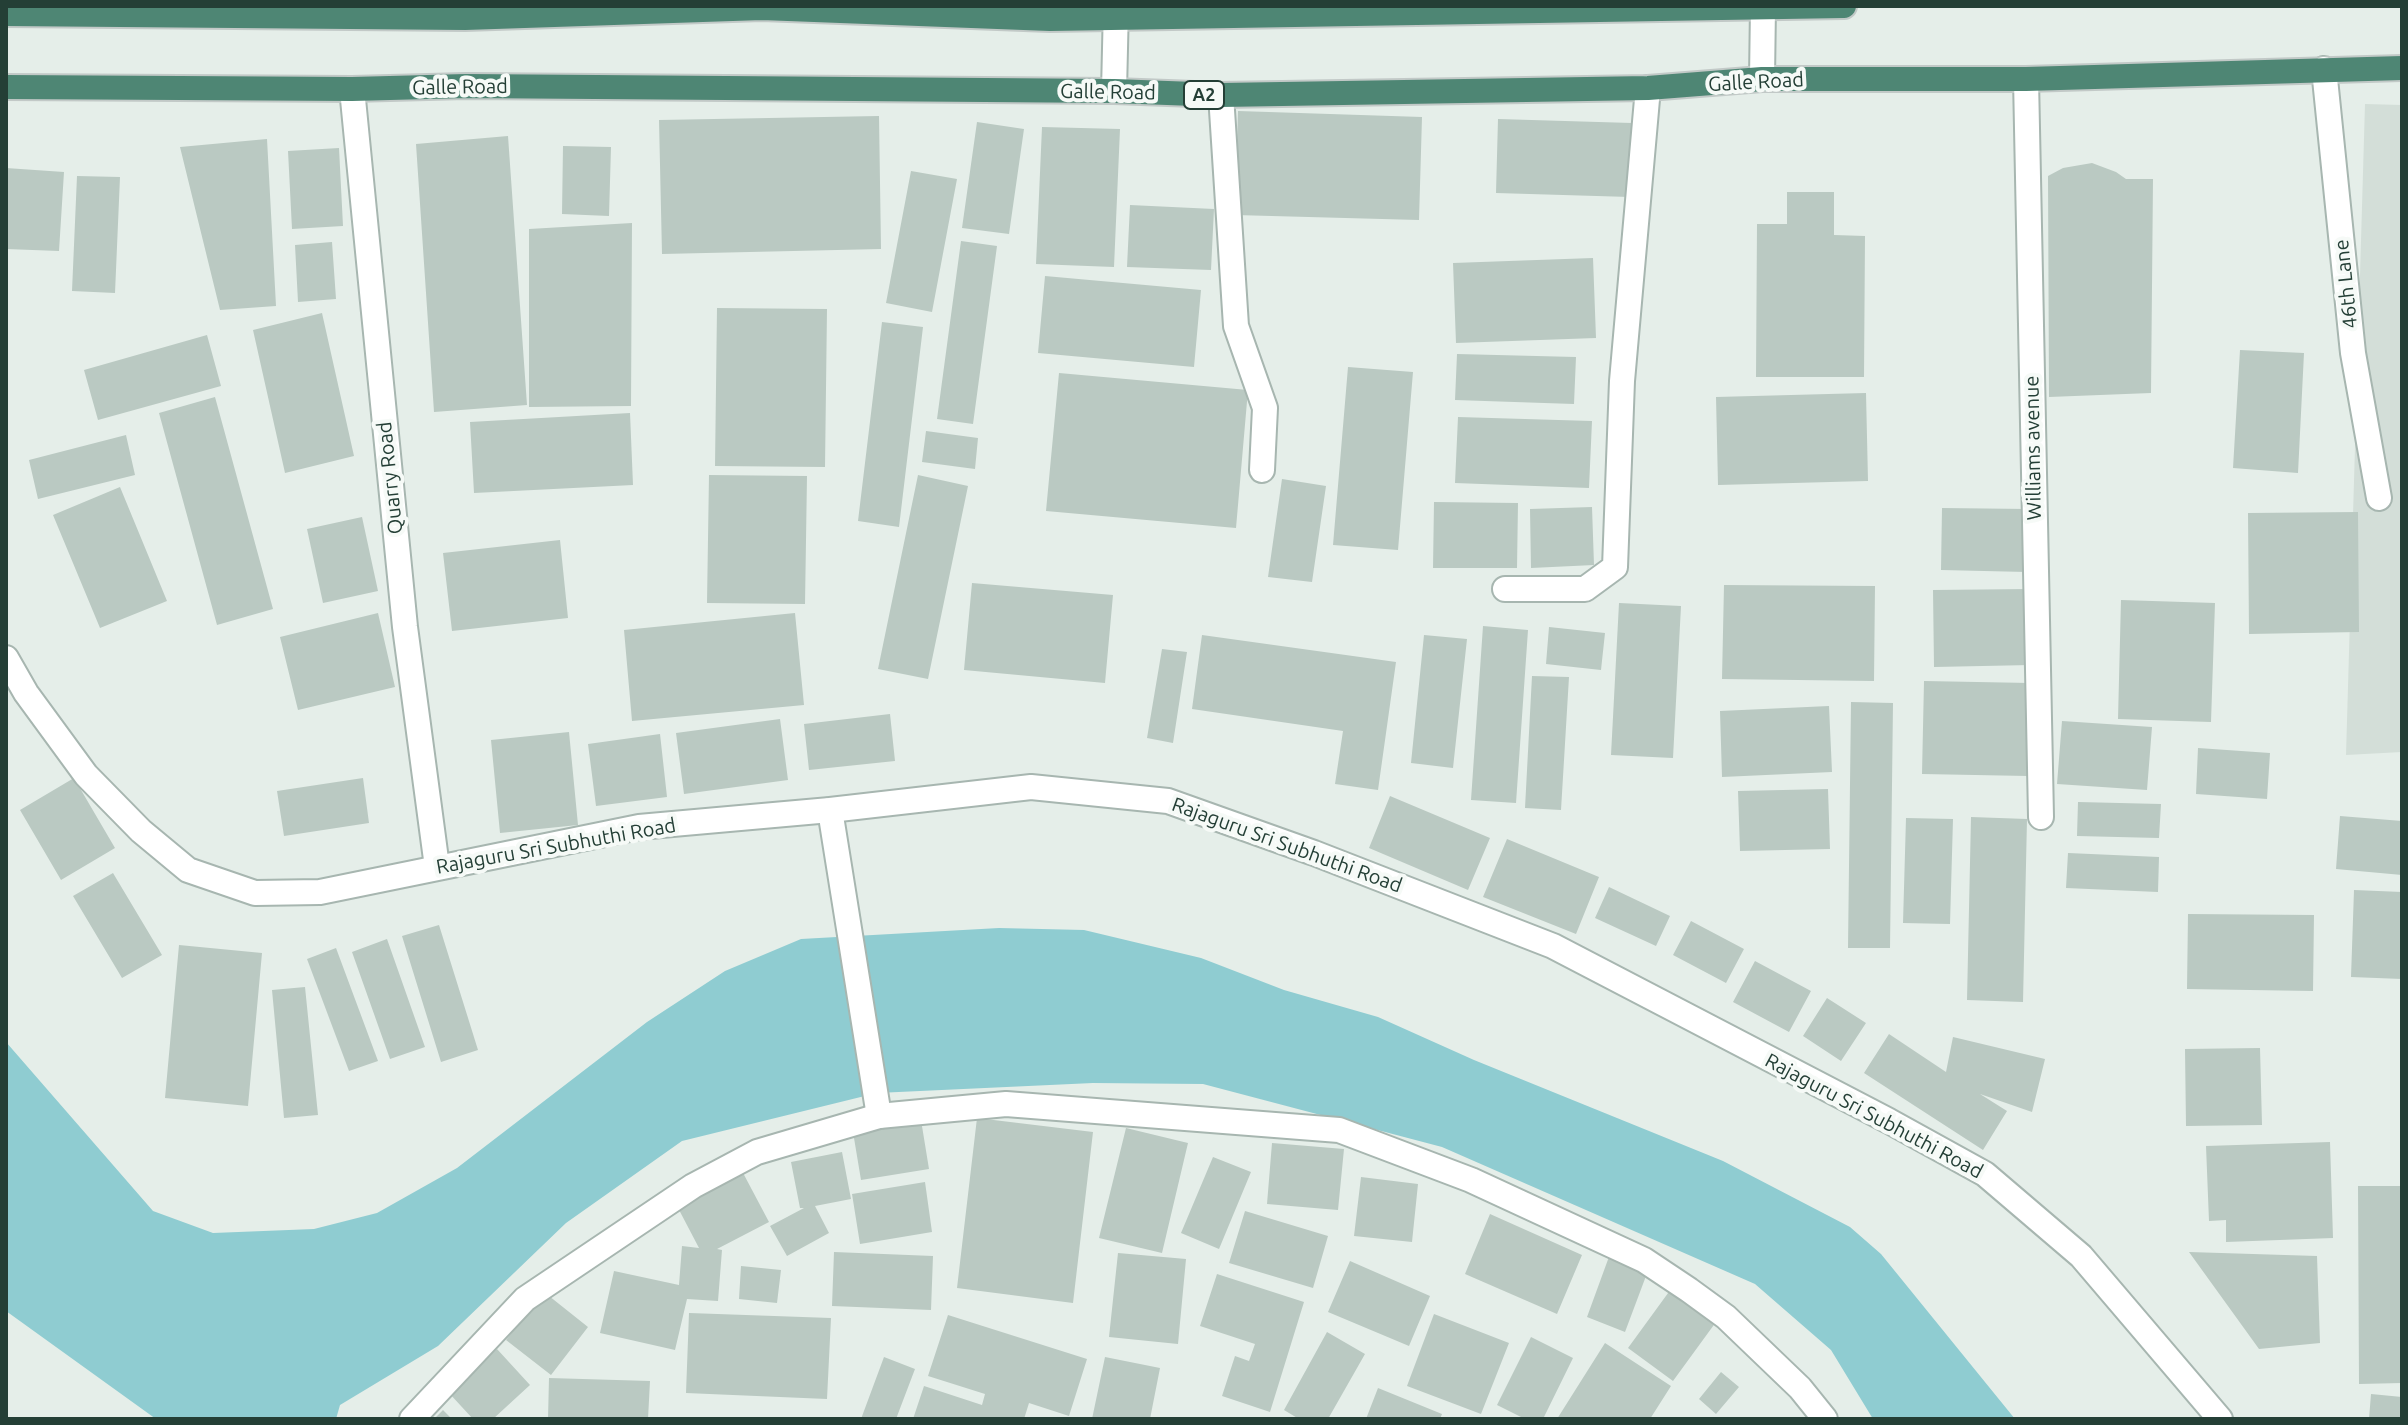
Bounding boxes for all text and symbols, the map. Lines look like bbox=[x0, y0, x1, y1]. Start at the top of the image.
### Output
street label: Galle Road bbox=[1708, 68, 1804, 96]
street label: Galle Road bbox=[412, 74, 508, 100]
street label: Galle Road bbox=[1060, 79, 1156, 105]
road number: A2 bbox=[1184, 81, 1224, 109]
street label: 46th Lane bbox=[2329, 238, 2363, 330]
street label: Williams avenue bbox=[2020, 375, 2046, 521]
street label: Quarry Road bbox=[372, 420, 408, 536]
street label: Rajaguru Sri Subhuthi Road bbox=[1169, 792, 1405, 898]
street label: Rajaguru Sri Subhuthi Road bbox=[434, 813, 678, 879]
street label: Rajaguru Sri Subhuthi Road bbox=[1761, 1048, 1987, 1184]

